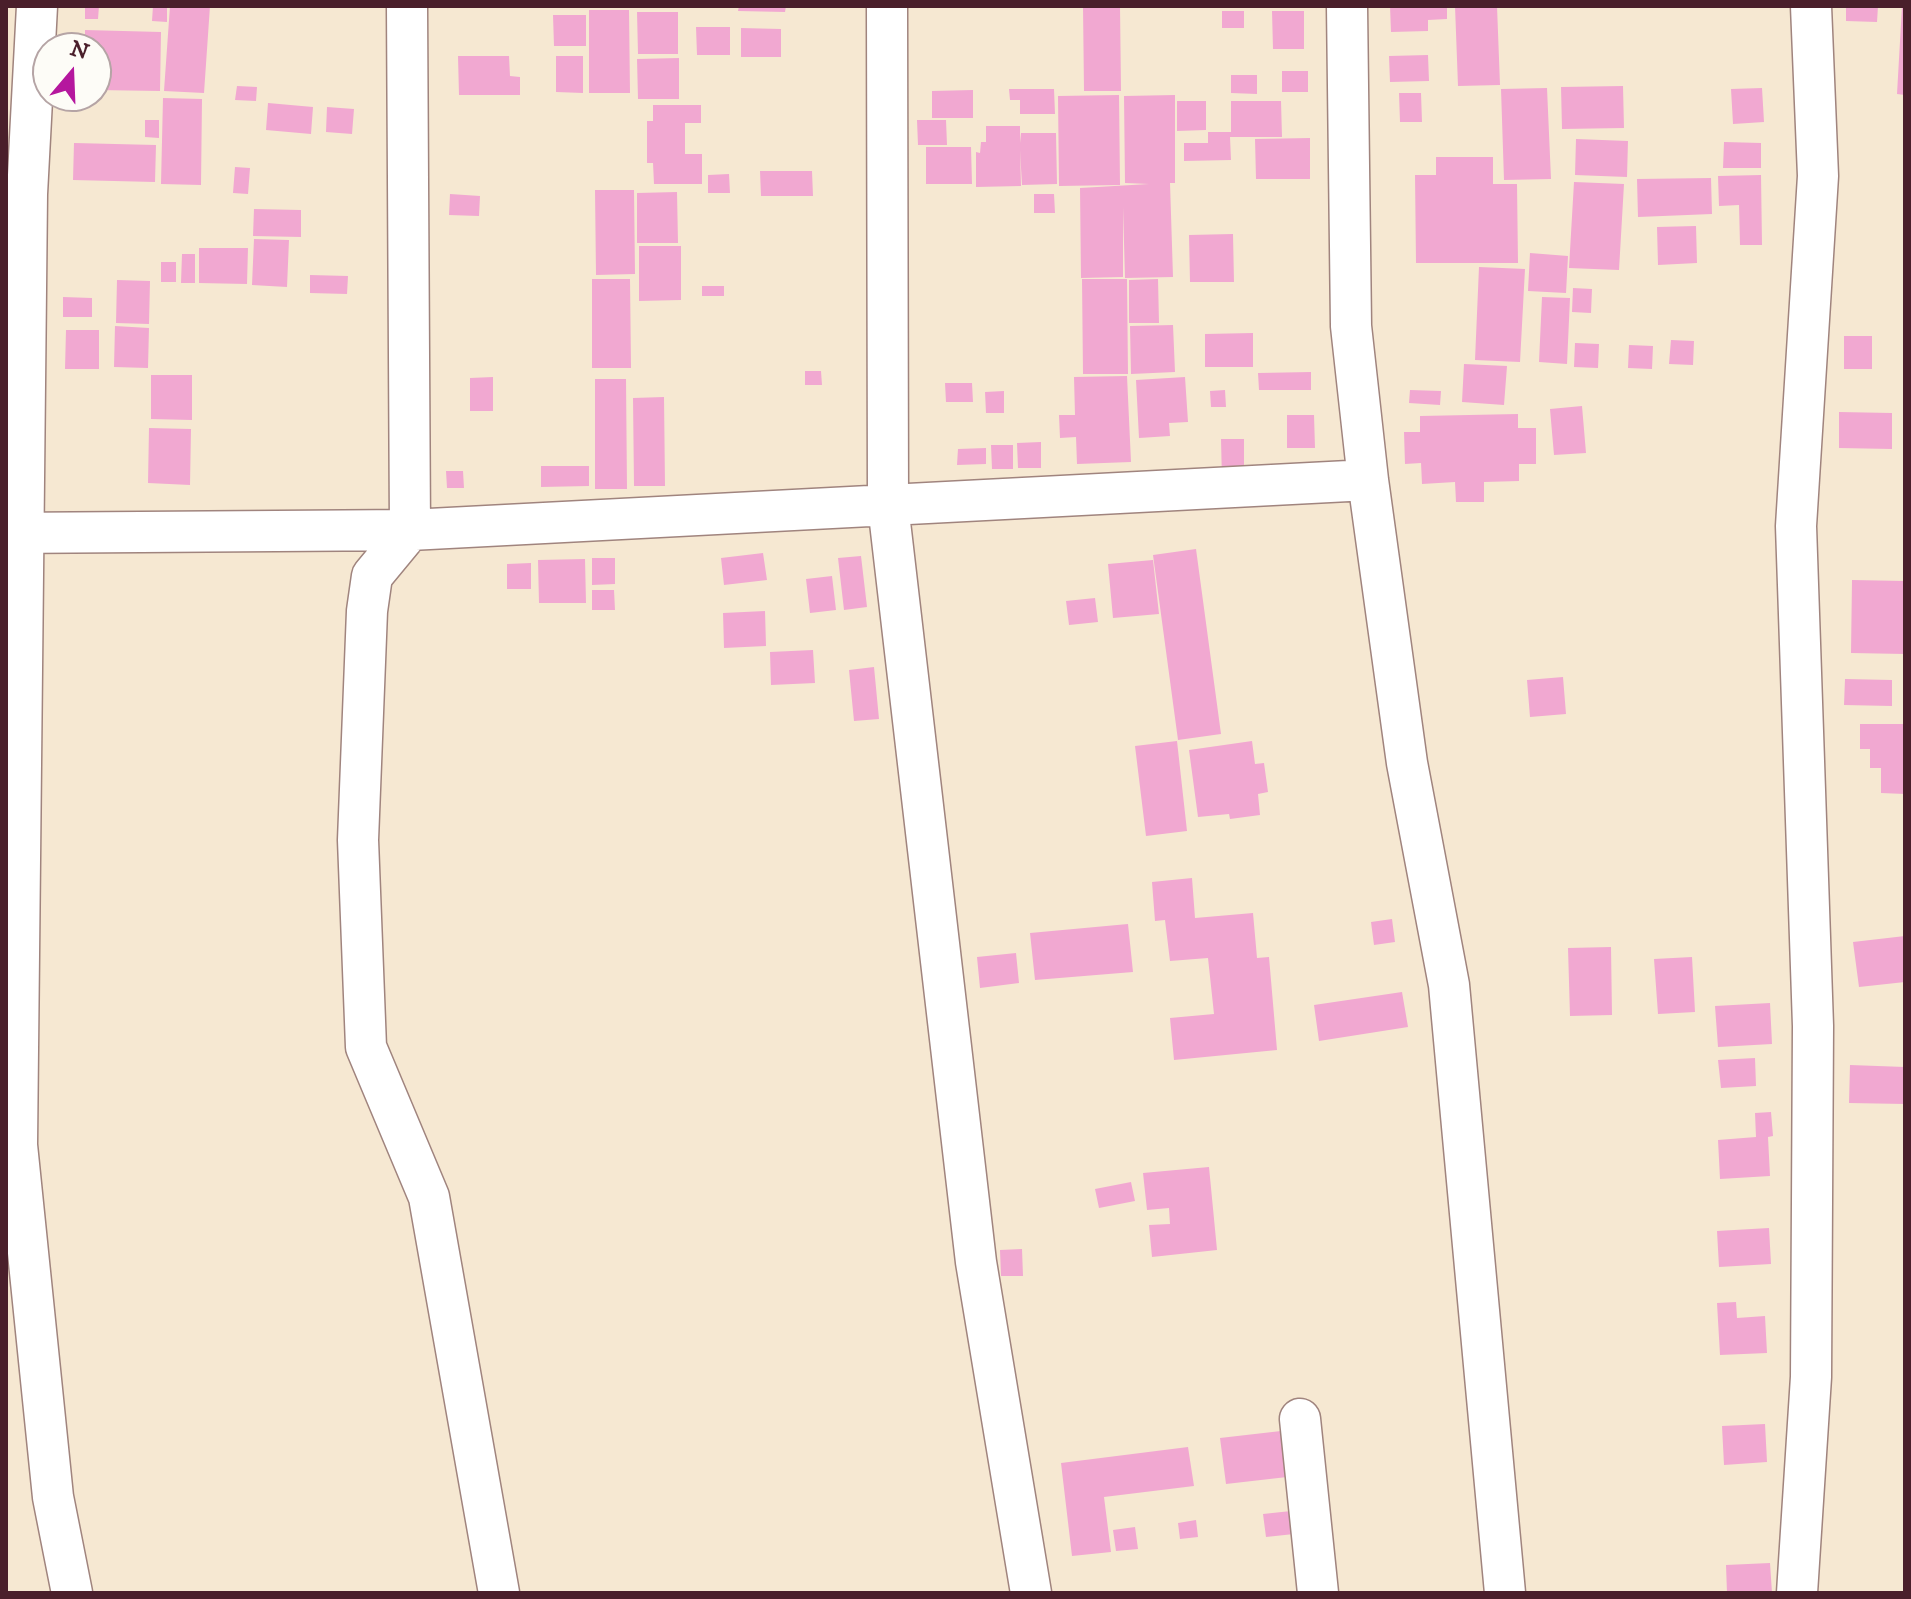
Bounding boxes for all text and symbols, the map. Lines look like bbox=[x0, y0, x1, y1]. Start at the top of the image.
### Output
north arrow bbox=[32, 32, 112, 112]
text: N bbox=[66, 35, 92, 66]

